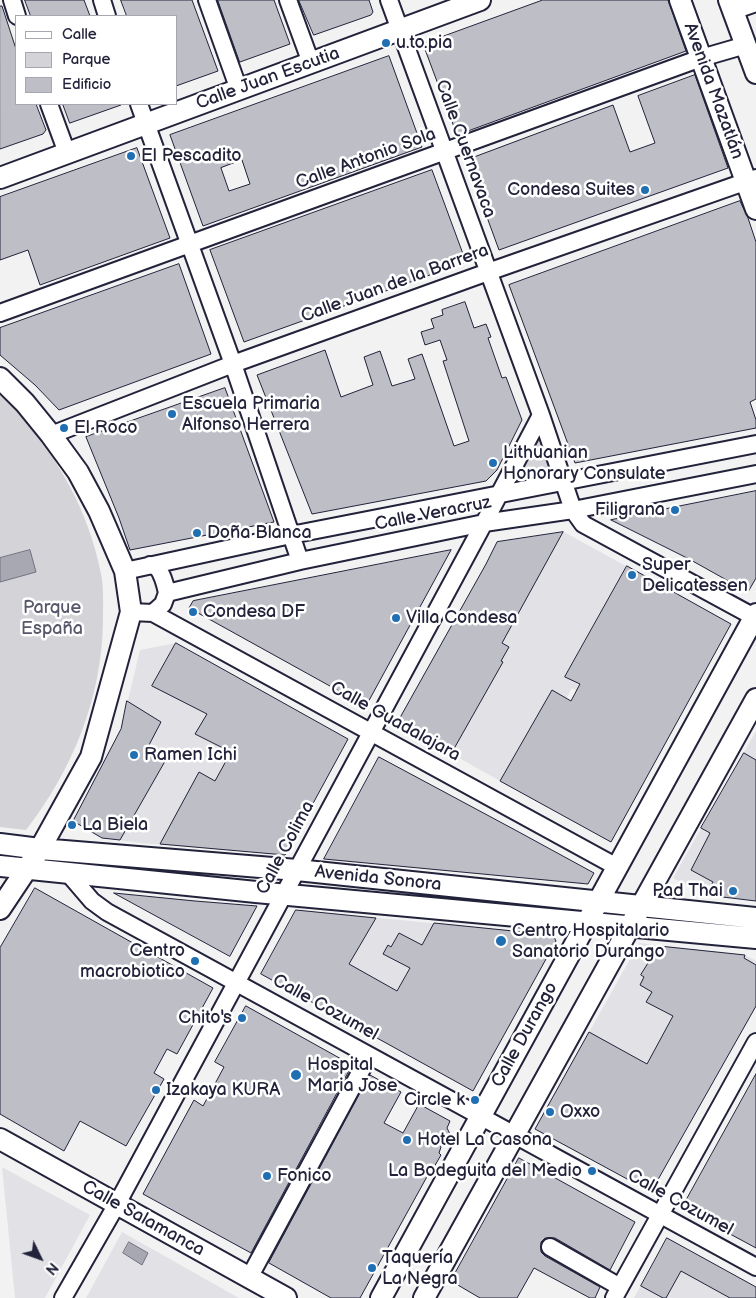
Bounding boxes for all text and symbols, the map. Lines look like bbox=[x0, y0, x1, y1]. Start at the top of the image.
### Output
legend bbox=[15, 15, 178, 105]
street label: Avenida Mazatlán bbox=[678, 20, 748, 162]
text: Calle bbox=[62, 25, 97, 44]
place label: u.to.pia bbox=[396, 32, 452, 54]
marker: u.to.pia bbox=[380, 37, 392, 49]
street label: Calle Juan Escutia bbox=[193, 43, 343, 115]
text: Parque bbox=[62, 50, 110, 69]
text: Edificio bbox=[62, 75, 111, 94]
street label: Calle Cuernavaca bbox=[430, 77, 500, 221]
street label: Calle Antonio Sola bbox=[293, 124, 439, 194]
place label: El Pescadito bbox=[141, 145, 241, 167]
marker: El Pescadito bbox=[125, 150, 137, 162]
place label: Condesa Suites bbox=[507, 179, 635, 201]
marker: Condesa Suites bbox=[639, 184, 651, 196]
street label: Calle Juan de la Barrera bbox=[298, 240, 492, 328]
place label: Escuela Primaria Alfonso Herrera bbox=[182, 393, 320, 436]
marker: Escuela Primaria Alfonso Herrera bbox=[166, 408, 178, 420]
place label: El Roco bbox=[74, 417, 138, 439]
marker: El Roco bbox=[58, 422, 70, 434]
place label: Lithuanian Honorary Consulate bbox=[503, 442, 665, 484]
marker: Lithuanian Honorary Consulate bbox=[487, 457, 499, 469]
street label: Calle Veracruz bbox=[373, 492, 493, 536]
place label: Filigrana bbox=[595, 499, 665, 521]
marker: Filigrana bbox=[669, 504, 681, 516]
place label: Doña Blanca bbox=[207, 522, 312, 544]
marker: Doña Blanca bbox=[191, 527, 203, 539]
place label: Super Delicatessen bbox=[642, 554, 748, 596]
marker: Super Delicatessen bbox=[626, 569, 638, 581]
park label: Parque España bbox=[21, 597, 83, 640]
place label: Condesa DF bbox=[203, 601, 305, 623]
marker: Condesa DF bbox=[187, 606, 199, 618]
place label: Villa Condesa bbox=[406, 607, 518, 629]
marker: Villa Condesa bbox=[390, 612, 402, 624]
street label: Calle Guadalajara bbox=[326, 677, 464, 767]
place label: Ramen Ichi bbox=[144, 744, 237, 766]
marker: Ramen Ichi bbox=[128, 749, 140, 761]
street label: Calle Colima bbox=[252, 798, 320, 898]
place label: La Biela bbox=[82, 814, 148, 836]
marker: La Biela bbox=[66, 819, 78, 831]
street label: Avenida Sonora bbox=[314, 862, 442, 896]
place label: Pad Thai bbox=[652, 880, 723, 902]
marker: Pad Thai bbox=[727, 885, 739, 897]
place label: Centro Hospitalario Sanatorio Durango bbox=[512, 920, 669, 962]
marker: Centro Hospitalario Sanatorio Durango bbox=[494, 934, 508, 948]
place label: Centro macrobiotico bbox=[80, 940, 185, 982]
marker: Centro macrobiotico bbox=[189, 955, 201, 967]
street label: Calle Cozumel bbox=[268, 970, 382, 1046]
street label: Calle Durango bbox=[487, 979, 563, 1091]
place label: Chito's bbox=[178, 1007, 232, 1029]
marker: Chito's bbox=[236, 1012, 248, 1024]
place label: Hospital Maria Jose bbox=[307, 1054, 397, 1096]
marker: Hospital Maria Jose bbox=[289, 1068, 303, 1082]
place label: Izakaya KURA bbox=[166, 1079, 280, 1101]
marker: Izakaya KURA bbox=[150, 1084, 162, 1096]
place label: Circle k bbox=[404, 1089, 465, 1111]
marker: Circle k bbox=[469, 1094, 481, 1106]
place label: Oxxo bbox=[560, 1101, 600, 1123]
marker: Oxxo bbox=[544, 1106, 556, 1118]
place label: Hotel La Casona bbox=[417, 1129, 552, 1151]
marker: Hotel La Casona bbox=[401, 1134, 413, 1146]
place label: La Bodeguita del Medio bbox=[388, 1160, 582, 1182]
place label: Fonico bbox=[277, 1165, 332, 1187]
marker: La Bodeguita del Medio bbox=[586, 1165, 598, 1177]
street label: Calle Cozumel bbox=[623, 1165, 737, 1241]
marker: Fonico bbox=[261, 1170, 273, 1182]
street label: Calle Salamanca bbox=[78, 1176, 208, 1262]
north arrow bbox=[15, 1233, 65, 1283]
place label: Taquería La Negra bbox=[382, 1247, 458, 1290]
text: N bbox=[42, 1259, 61, 1278]
marker: Taquería La Negra bbox=[366, 1262, 378, 1274]

